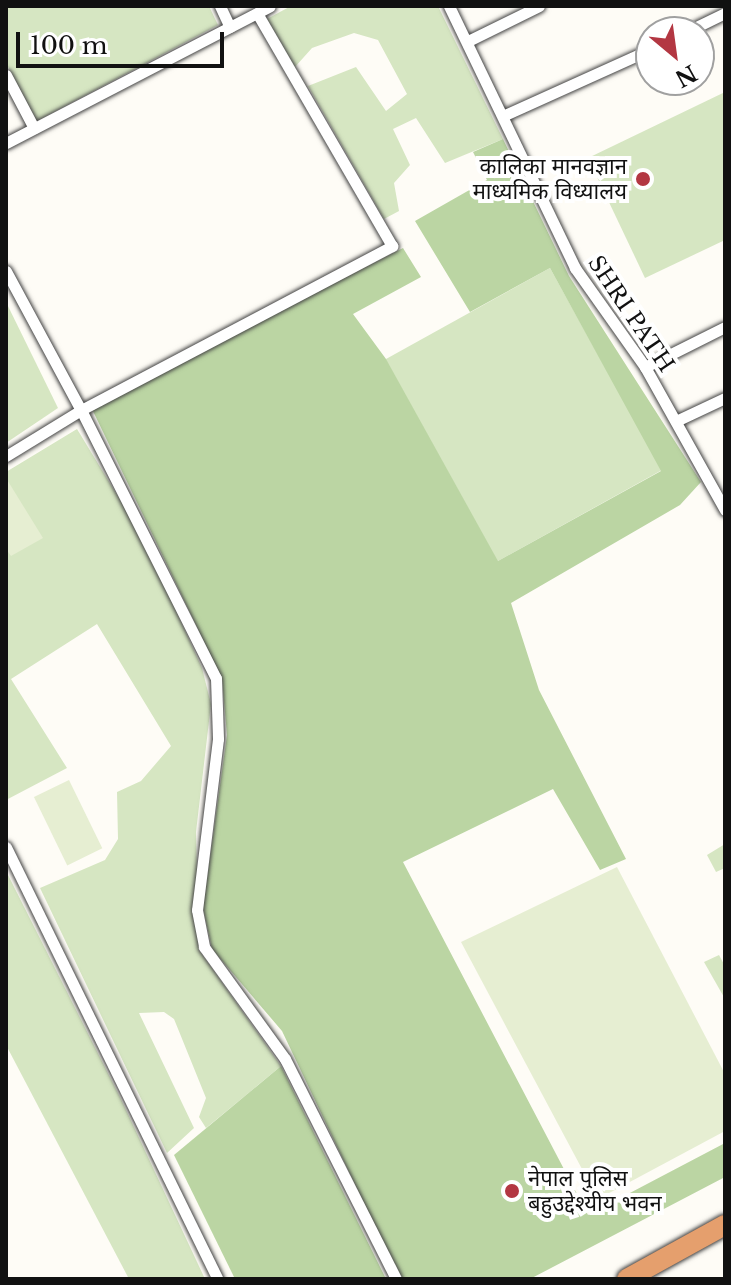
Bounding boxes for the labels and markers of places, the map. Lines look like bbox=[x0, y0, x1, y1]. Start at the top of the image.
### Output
place label: कालिका मानवज्ञान माध्यमिक विध्यालय bbox=[473, 153, 627, 204]
marker: कालिका मानवज्ञान माध्यमिक विध्यालय bbox=[634, 170, 652, 188]
place label: नेपाल पुलिस बहुउद्देश्यीय भवन bbox=[528, 1165, 662, 1216]
marker: नेपाल पुलिस बहुउद्देश्यीय भवन bbox=[503, 1182, 521, 1200]

